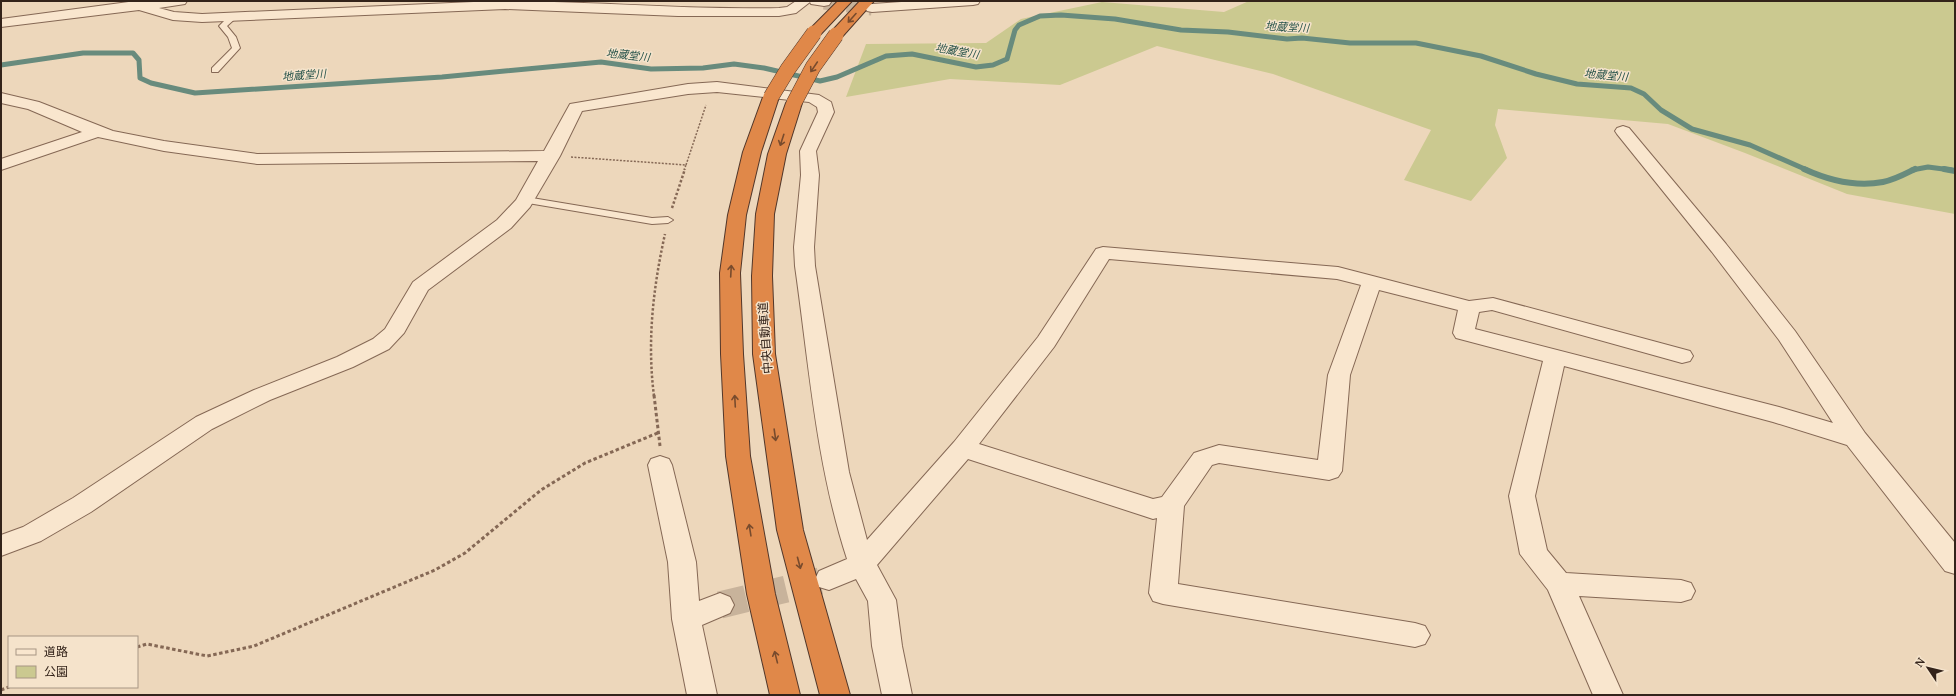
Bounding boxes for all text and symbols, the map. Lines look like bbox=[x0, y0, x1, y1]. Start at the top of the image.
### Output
one-way arrow bbox=[847, 13, 856, 23]
water label: 地蔵堂川 bbox=[1265, 19, 1310, 35]
water label: 地蔵堂川 bbox=[934, 40, 981, 62]
water label: 地蔵堂川 bbox=[605, 46, 652, 64]
one-way arrow bbox=[809, 61, 818, 72]
water label: 地蔵堂川 bbox=[282, 66, 327, 84]
water label: 地蔵堂川 bbox=[1583, 66, 1630, 84]
one-way arrow bbox=[778, 133, 785, 146]
one-way arrow bbox=[727, 265, 735, 278]
street label: 中央自動車道 bbox=[755, 302, 775, 374]
one-way arrow bbox=[731, 395, 739, 408]
one-way arrow bbox=[771, 428, 779, 441]
one-way arrow bbox=[746, 524, 754, 537]
one-way arrow bbox=[795, 556, 803, 569]
legend bbox=[8, 636, 138, 688]
text: 道路 bbox=[44, 644, 68, 659]
north arrow bbox=[1908, 648, 1948, 688]
one-way arrow bbox=[772, 651, 779, 664]
text: N bbox=[1912, 654, 1928, 670]
text: 公園 bbox=[44, 664, 68, 679]

